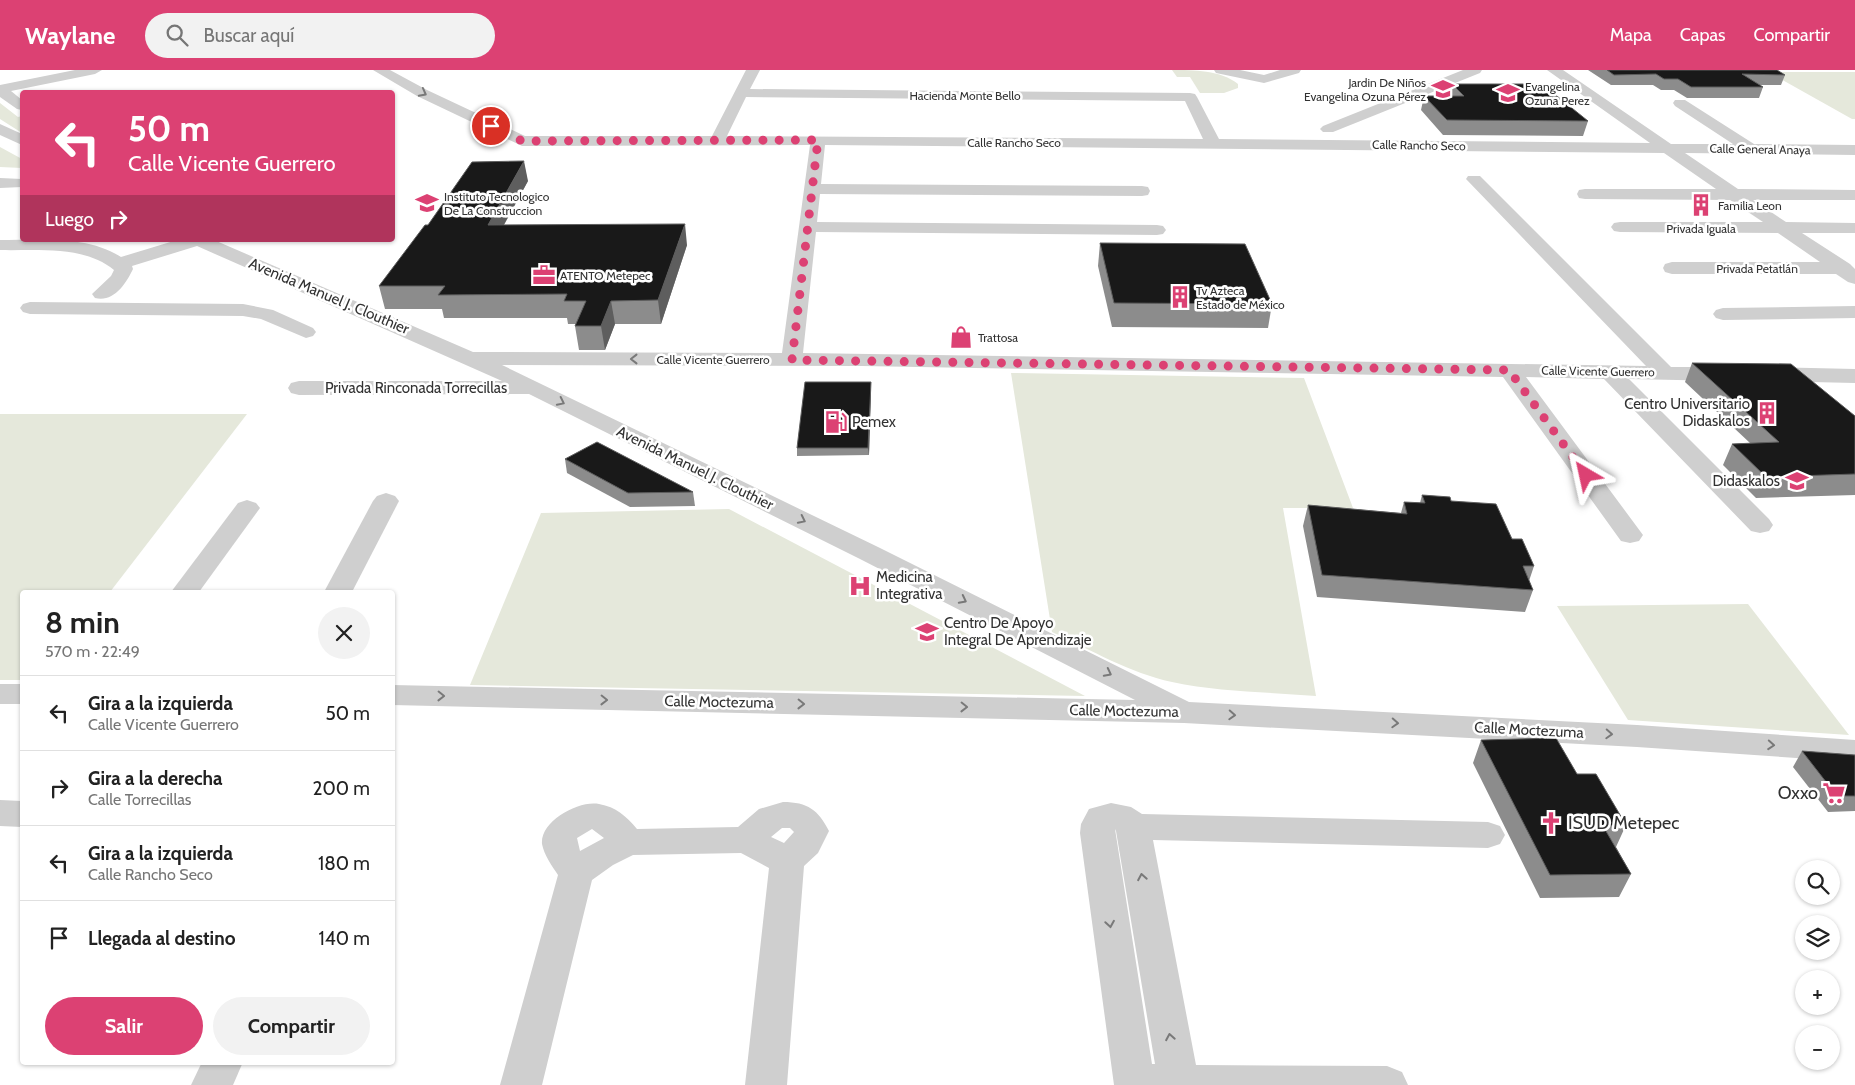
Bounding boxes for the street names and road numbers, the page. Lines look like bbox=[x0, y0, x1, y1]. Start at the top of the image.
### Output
street label: Hacienda Monte Bello bbox=[909, 88, 1021, 103]
street label: Calle Rancho Seco bbox=[967, 135, 1061, 150]
street label: Calle Rancho Seco bbox=[1372, 137, 1466, 153]
street label: Calle General Anaya bbox=[1709, 141, 1811, 157]
street label: Privada Iguala bbox=[1666, 221, 1736, 236]
street label: Avenida Manuel J. Clouthier bbox=[246, 254, 412, 338]
street label: Privada Petatlán bbox=[1716, 261, 1798, 276]
street label: Calle Vicente Guerrero bbox=[656, 352, 770, 367]
street label: Calle Vicente Guerrero bbox=[1541, 363, 1655, 379]
street label: Privada Rinconada Torrecillas bbox=[325, 379, 507, 397]
street label: Avenida Manuel J. Clouthier bbox=[614, 422, 777, 514]
street label: Calle Moctezuma bbox=[664, 692, 775, 712]
street label: Calle Moctezuma bbox=[1069, 701, 1180, 721]
street label: Calle Moctezuma bbox=[1474, 718, 1585, 742]

